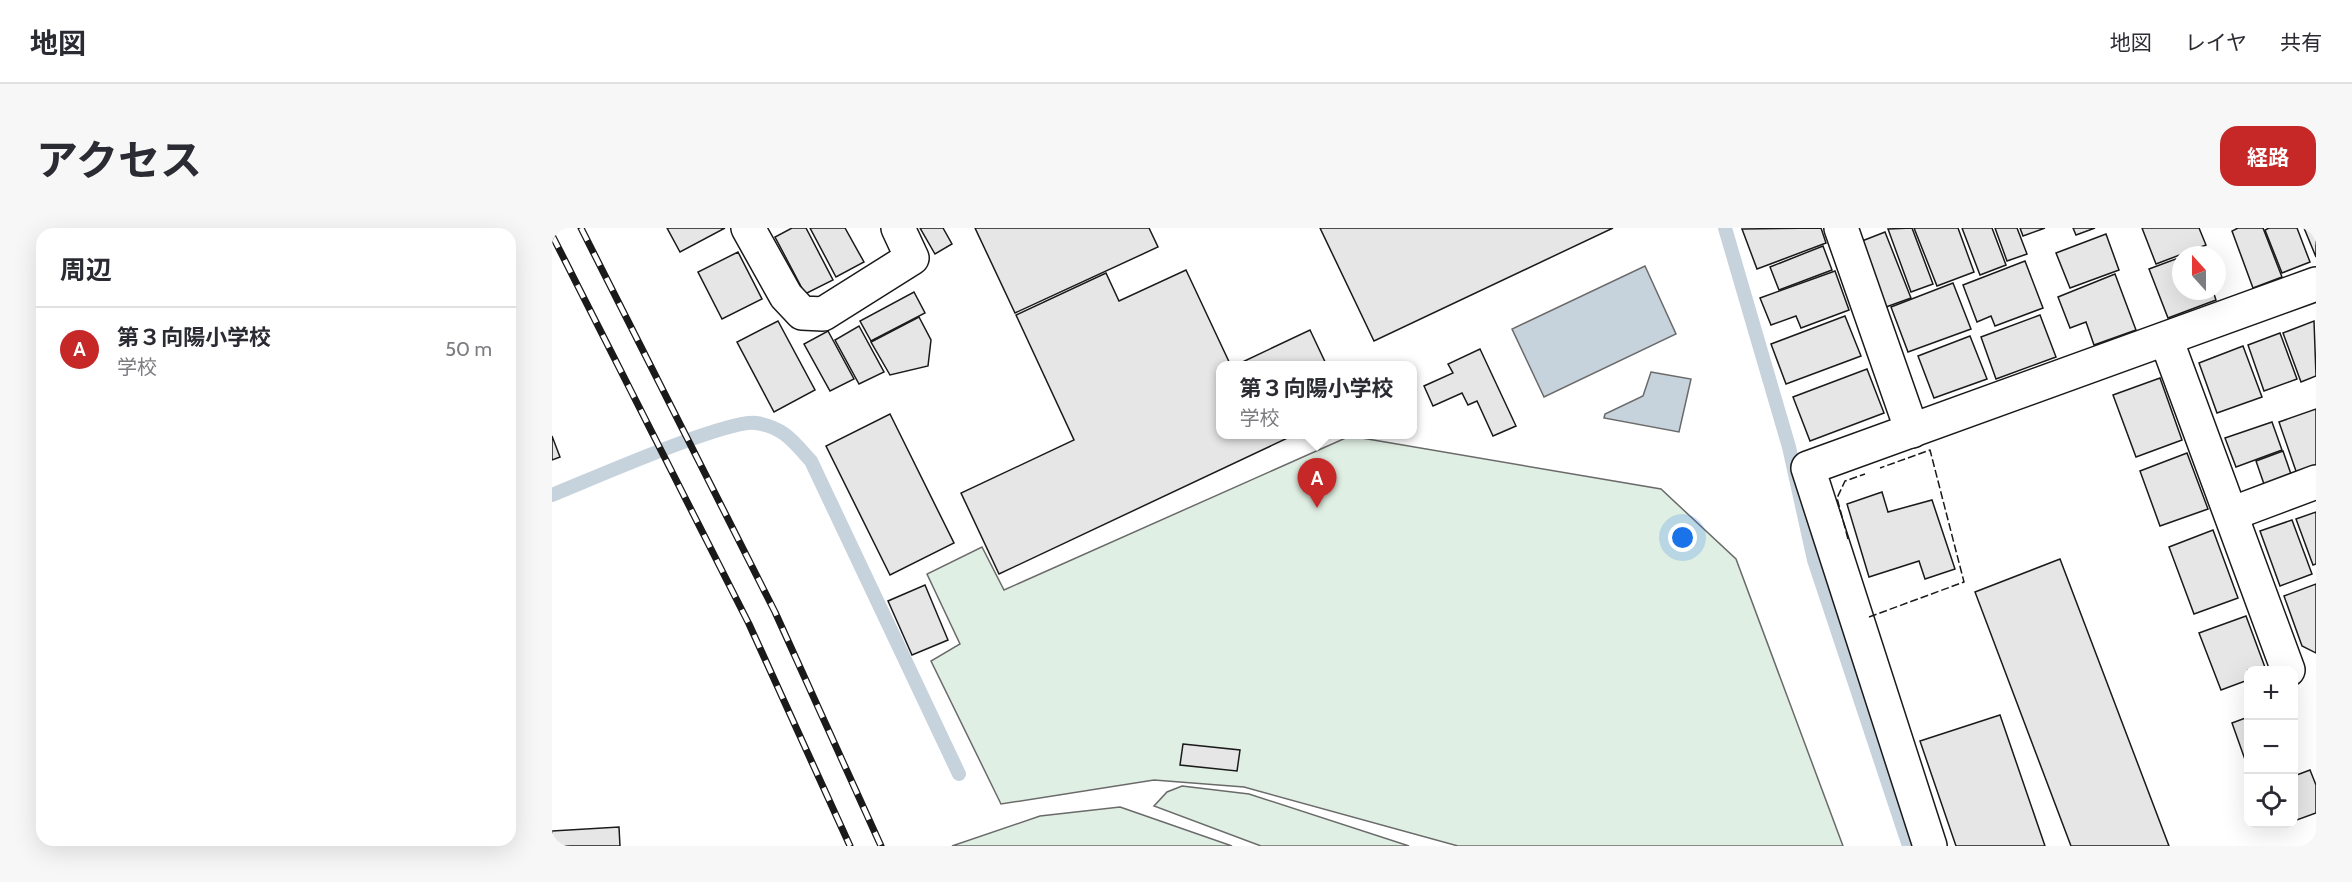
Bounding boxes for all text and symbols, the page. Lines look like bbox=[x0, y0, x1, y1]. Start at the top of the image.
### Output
text: 地図 bbox=[30, 26, 86, 60]
text: 地図 bbox=[2110, 30, 2152, 55]
text: レイヤ bbox=[2185, 30, 2247, 55]
text: 共有 bbox=[2280, 30, 2322, 55]
button: 経路 bbox=[2220, 126, 2316, 186]
text: アクセス bbox=[36, 134, 202, 186]
north arrow bbox=[2172, 246, 2226, 300]
text: 周辺 bbox=[60, 254, 112, 286]
text: 第３向陽小学校 bbox=[117, 324, 271, 351]
text: A bbox=[73, 337, 86, 361]
text: 50 m bbox=[445, 337, 492, 361]
text: 学校 bbox=[117, 355, 157, 379]
popup bbox=[1216, 361, 1417, 439]
text: 第３向陽小学校 bbox=[1239, 375, 1394, 402]
text: 学校 bbox=[1239, 406, 1279, 430]
pin: A bbox=[1298, 458, 1336, 508]
your location bbox=[1668, 523, 1697, 552]
map controls bbox=[2244, 666, 2298, 828]
button: + bbox=[2244, 666, 2298, 720]
button: − bbox=[2244, 720, 2298, 774]
button: locate bbox=[2244, 774, 2298, 828]

